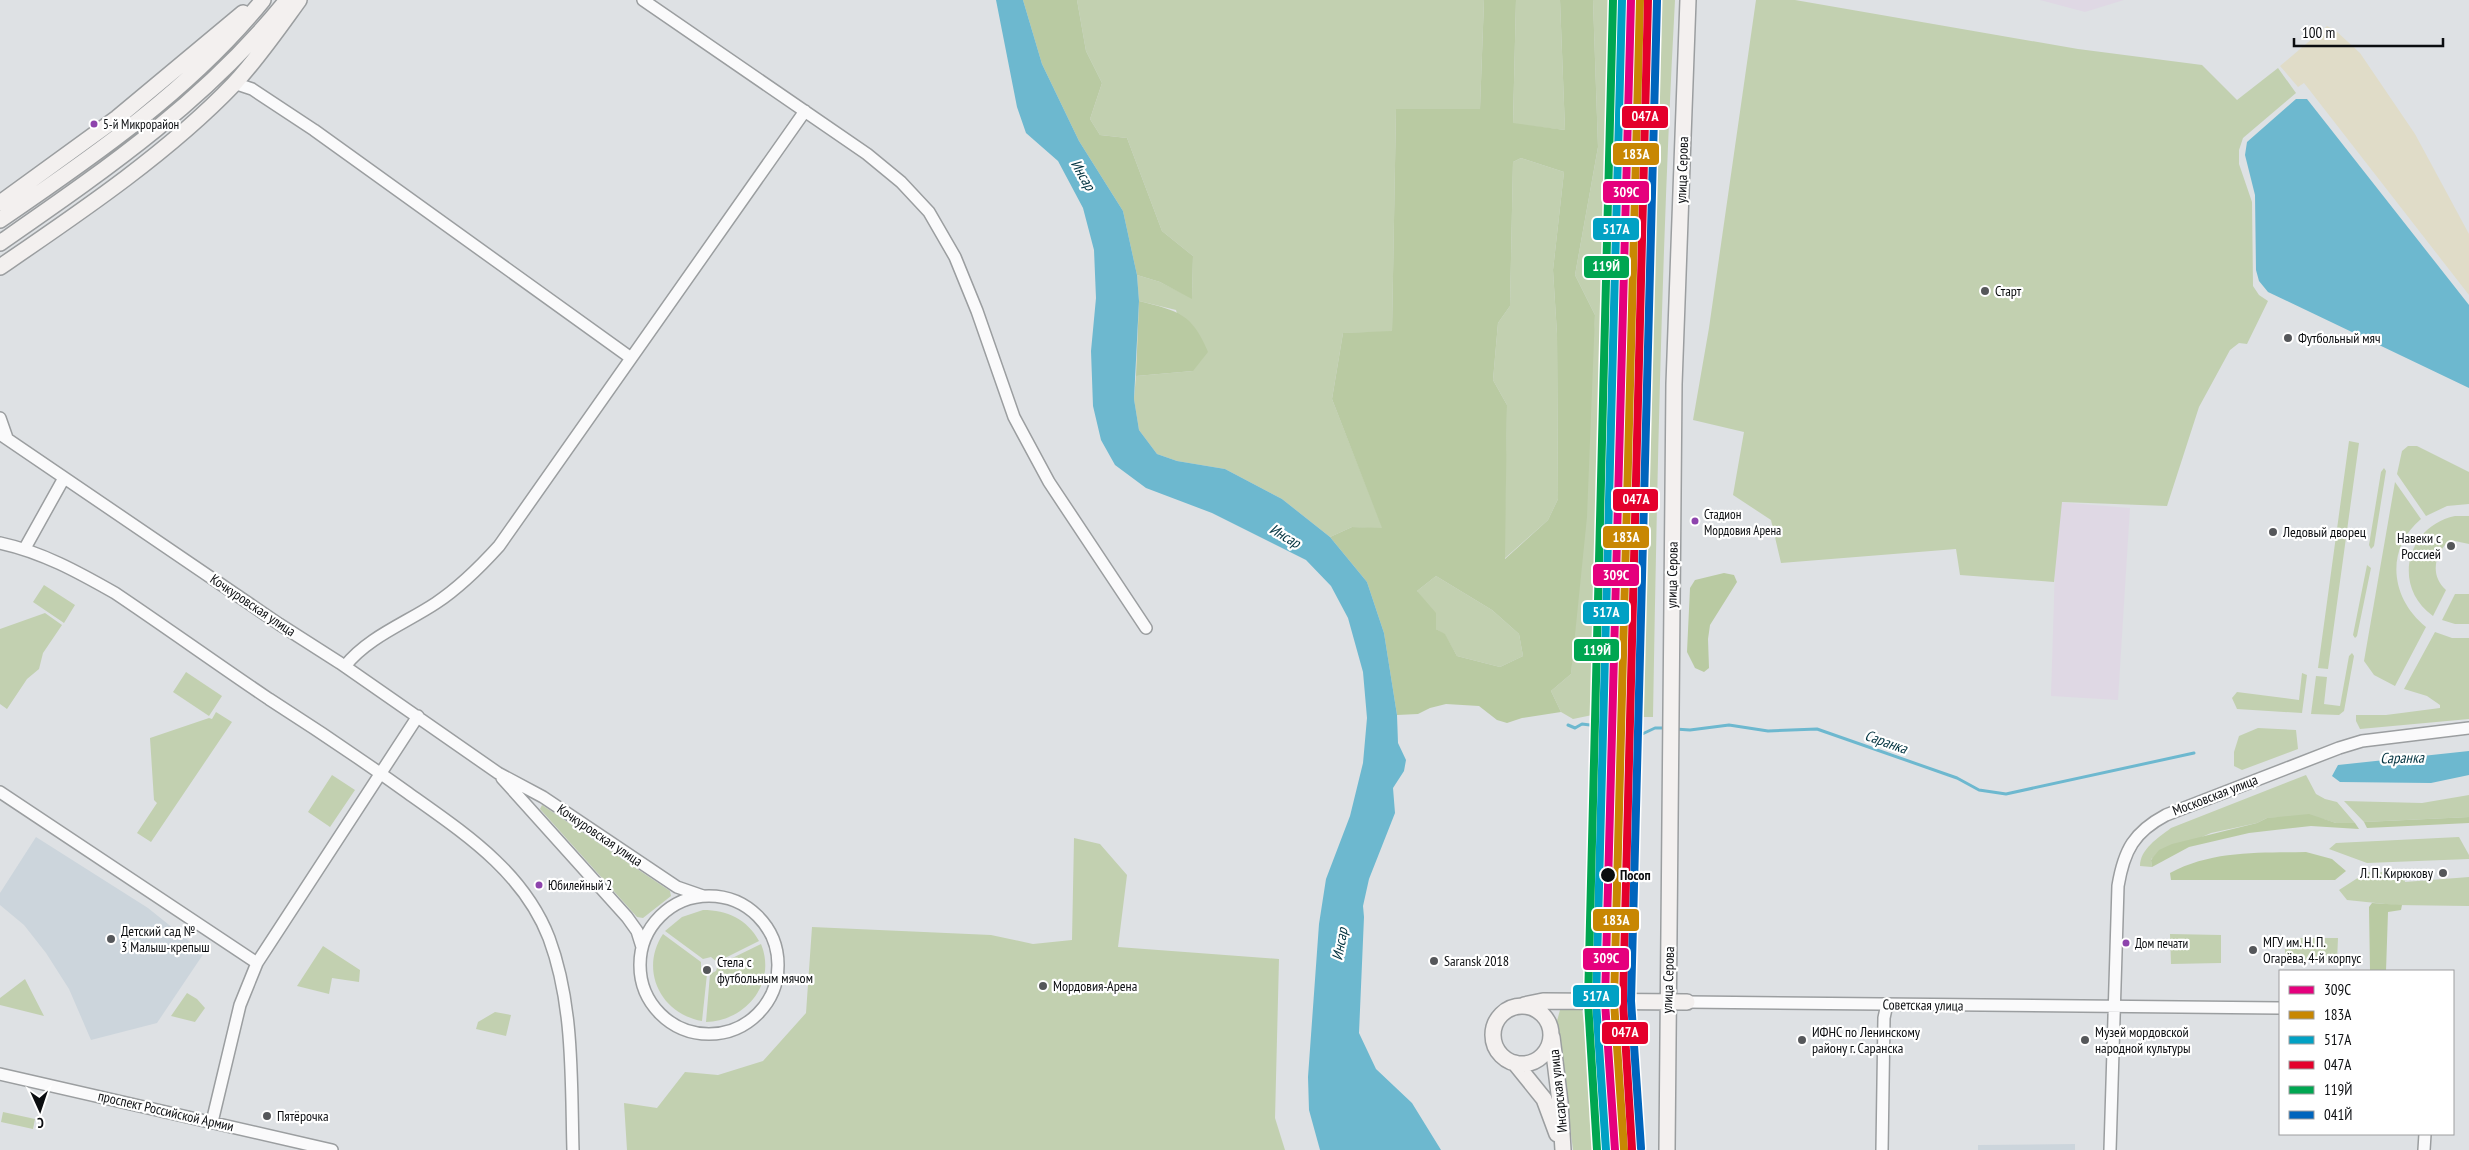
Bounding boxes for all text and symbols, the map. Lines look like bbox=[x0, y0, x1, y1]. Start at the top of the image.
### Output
scale bar bbox=[2294, 15, 2443, 47]
text: 100 m bbox=[2302, 23, 2335, 42]
line badge: 047А bbox=[1621, 105, 1669, 129]
text: 047А bbox=[1631, 107, 1660, 125]
place label: 5-й Микрорайон bbox=[103, 116, 179, 133]
marker: 5-й Микрорайон bbox=[89, 119, 99, 129]
street label: улица Серова bbox=[1672, 136, 1692, 204]
line badge: 183А bbox=[1612, 142, 1660, 166]
text: 183А bbox=[1622, 145, 1651, 163]
water label: Инсар bbox=[1067, 156, 1101, 195]
line badge: 309С bbox=[1602, 180, 1650, 204]
text: 309С bbox=[1613, 183, 1640, 201]
line badge: 517А bbox=[1592, 217, 1640, 241]
text: 517А bbox=[1602, 220, 1631, 238]
line badge: 119Й bbox=[1583, 255, 1630, 279]
text: 119Й bbox=[1592, 257, 1620, 275]
place label: Старт bbox=[1995, 282, 2022, 300]
marker: Старт bbox=[1979, 285, 1991, 297]
place label: Футбольный мяч bbox=[2298, 329, 2381, 347]
marker: Футбольный мяч bbox=[2282, 332, 2294, 344]
line badge: 047А bbox=[1612, 488, 1659, 512]
text: 047А bbox=[1622, 490, 1651, 508]
place label: Стадион Мордовия Арена bbox=[1704, 506, 1781, 539]
marker: Стадион Мордовия Арена bbox=[1690, 516, 1700, 526]
water label: Инсар bbox=[1266, 519, 1305, 553]
place label: Ледовый дворец bbox=[2282, 523, 2366, 541]
line badge: 183А bbox=[1602, 525, 1650, 549]
marker: Ледовый дворец bbox=[2267, 526, 2279, 538]
text: 183А bbox=[1612, 528, 1641, 546]
place label: Навеки с Россией bbox=[2397, 529, 2441, 563]
marker: Навеки с Россией bbox=[2445, 540, 2457, 552]
street label: улица Серова bbox=[1662, 541, 1682, 609]
line badge: 309С bbox=[1592, 563, 1640, 587]
text: 309С bbox=[1603, 566, 1630, 584]
street label: Кочкуровская улица bbox=[207, 570, 299, 640]
line badge: 517А bbox=[1582, 601, 1630, 625]
text: 517А bbox=[1592, 603, 1621, 621]
line badge: 119Й bbox=[1573, 638, 1620, 662]
text: 119Й bbox=[1583, 641, 1611, 659]
water label: Саранка bbox=[1862, 725, 1911, 758]
water label: Саранка bbox=[2380, 748, 2425, 767]
street label: Московская улица bbox=[2170, 770, 2260, 820]
street label: Кочкуровская улица bbox=[554, 800, 646, 870]
place label: Л. П. Кирюкову bbox=[2359, 864, 2434, 882]
marker: Посоп bbox=[1599, 866, 1617, 884]
place label: Посоп bbox=[1620, 866, 1651, 884]
marker: Л. П. Кирюкову bbox=[2437, 867, 2449, 879]
place label: Юбилейный 2 bbox=[548, 877, 612, 894]
marker: Юбилейный 2 bbox=[534, 880, 544, 890]
line badge: 183А bbox=[1592, 908, 1640, 932]
text: 183А bbox=[1602, 911, 1631, 929]
place label: Детский сад № 3 Малыш-крепыш bbox=[121, 922, 210, 956]
water label: Инсар bbox=[1327, 925, 1352, 962]
marker: Детский сад № 3 Малыш-крепыш bbox=[105, 933, 117, 945]
place label: МГУ им. Н. П. Огарёва, 4-й корпус bbox=[2263, 933, 2361, 967]
place label: Дом печати bbox=[2135, 935, 2188, 952]
marker: Дом печати bbox=[2121, 938, 2131, 948]
marker: МГУ им. Н. П. Огарёва, 4-й корпус bbox=[2247, 944, 2259, 956]
street label: улица Серова bbox=[1658, 946, 1678, 1014]
line badge: 309С bbox=[1582, 947, 1630, 971]
text: 309С bbox=[1593, 949, 1620, 967]
place label: Saransk 2018 bbox=[1444, 952, 1509, 970]
place label: Стела с футбольным мячом bbox=[717, 953, 813, 987]
marker: Saransk 2018 bbox=[1428, 955, 1440, 967]
marker: Стела с футбольным мячом bbox=[701, 964, 713, 976]
legend bbox=[2279, 970, 2454, 1135]
place label: Мордовия-Арена bbox=[1053, 977, 1137, 995]
marker: Мордовия-Арена bbox=[1037, 980, 1049, 992]
text: 309С bbox=[2324, 980, 2351, 999]
line badge: 517А bbox=[1572, 984, 1620, 1008]
text: 517А bbox=[1582, 987, 1611, 1005]
street label: Советская улица bbox=[1882, 995, 1964, 1015]
text: 183А bbox=[2324, 1005, 2352, 1024]
line badge: 047А bbox=[1601, 1021, 1649, 1045]
text: 047А bbox=[1611, 1023, 1640, 1041]
place label: ИФНС по Ленинскому району г. Саранска bbox=[1812, 1023, 1921, 1057]
place label: Музей мордовской народной культуры bbox=[2095, 1023, 2191, 1057]
text: 517А bbox=[2324, 1030, 2352, 1049]
marker: ИФНС по Ленинскому району г. Саранска bbox=[1796, 1034, 1808, 1046]
marker: Музей мордовской народной культуры bbox=[2079, 1034, 2091, 1046]
street label: Инсарская улица bbox=[1545, 1049, 1571, 1133]
text: 047А bbox=[2324, 1055, 2352, 1074]
text: 119Й bbox=[2324, 1080, 2352, 1099]
north arrow bbox=[15, 1085, 65, 1135]
street label: проспект Российской Армии bbox=[96, 1087, 236, 1135]
text: 041Й bbox=[2324, 1105, 2352, 1124]
place label: Пятёрочка bbox=[277, 1107, 329, 1125]
marker: Пятёрочка bbox=[261, 1110, 273, 1122]
text: С bbox=[36, 1114, 44, 1132]

